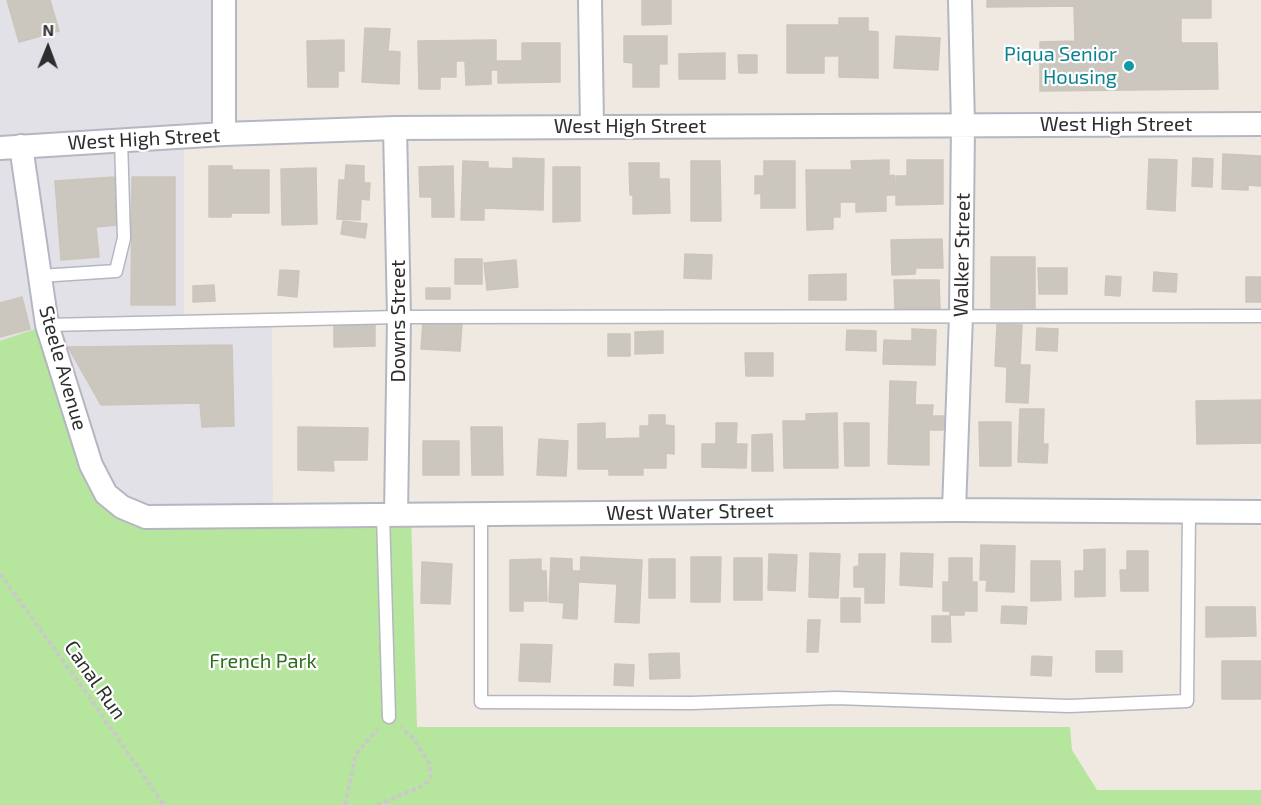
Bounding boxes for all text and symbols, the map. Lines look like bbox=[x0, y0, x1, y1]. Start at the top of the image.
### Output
north arrow bbox=[18, 18, 78, 78]
text: N bbox=[42, 20, 54, 39]
place label: Piqua Senior Housing bbox=[1004, 42, 1117, 89]
marker: Piqua Senior Housing bbox=[1122, 59, 1136, 73]
street label: West High Street bbox=[1040, 112, 1192, 136]
street label: West High Street bbox=[554, 114, 706, 138]
street label: West High Street bbox=[67, 123, 221, 155]
street label: Walker Street bbox=[949, 193, 975, 317]
street label: Downs Street bbox=[386, 260, 410, 382]
street label: Steele Avenue bbox=[34, 303, 92, 433]
street label: West Water Street bbox=[606, 499, 774, 525]
street label: Canal Run bbox=[59, 636, 131, 724]
park label: French Park bbox=[209, 649, 317, 673]

